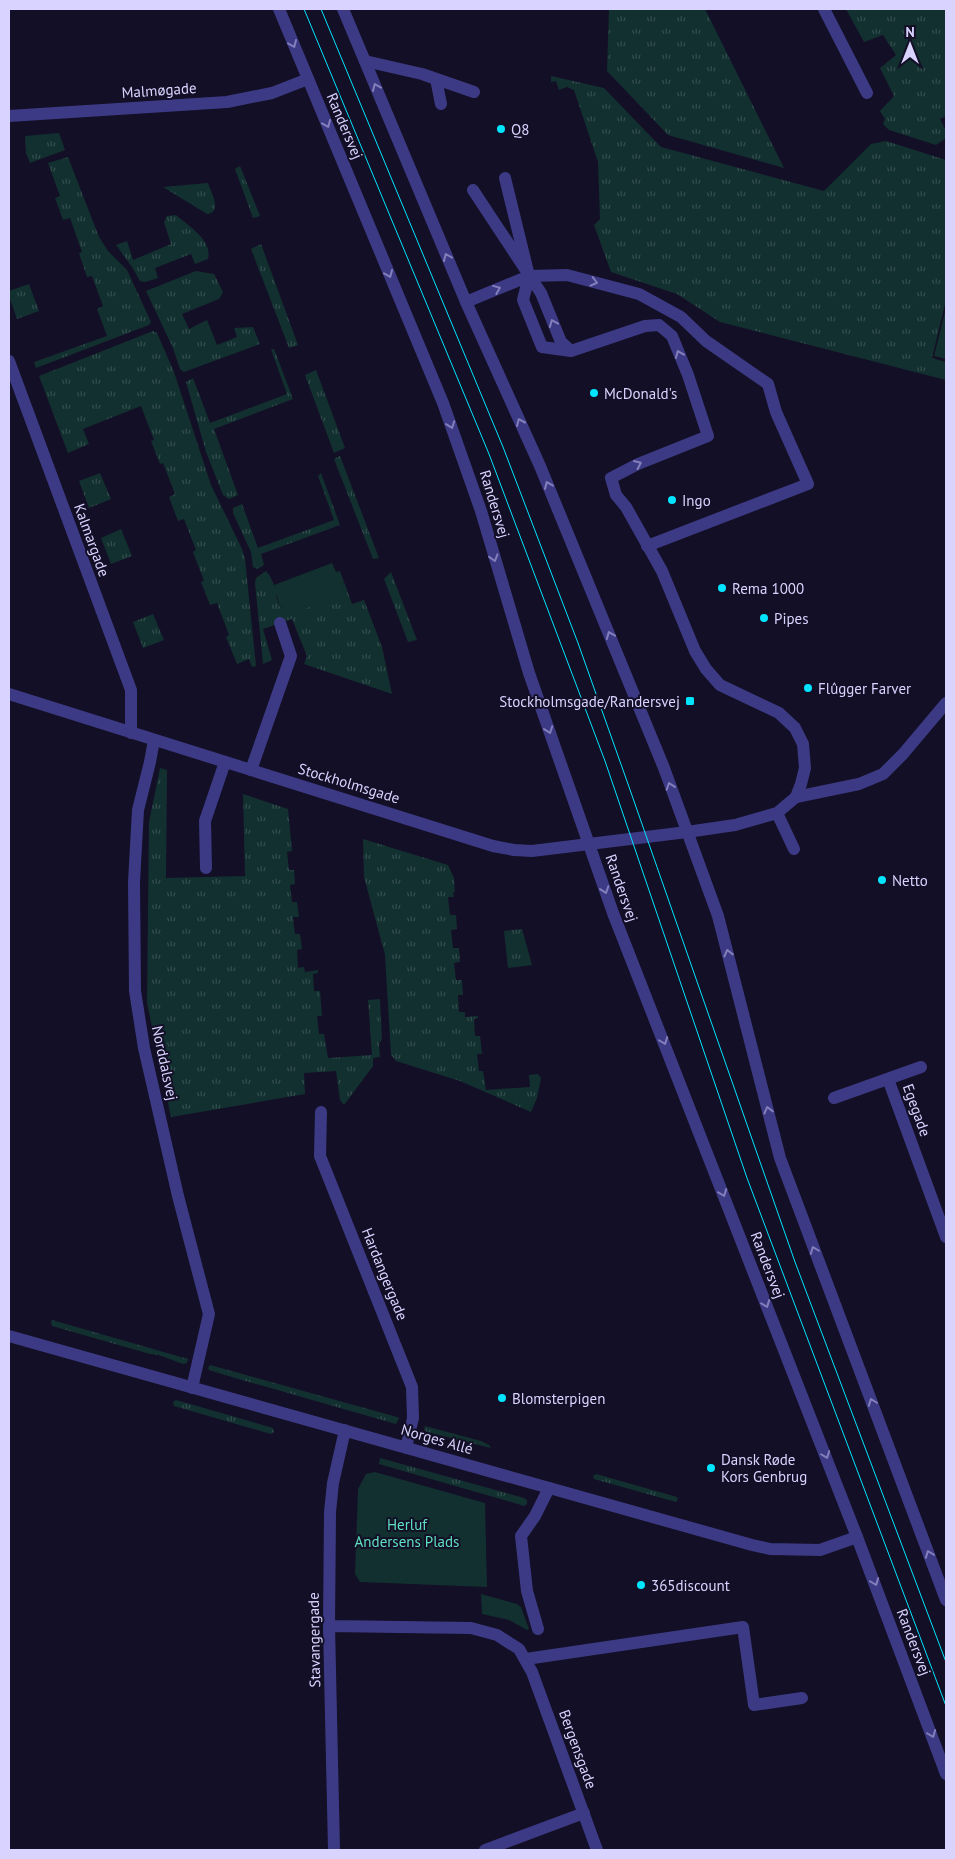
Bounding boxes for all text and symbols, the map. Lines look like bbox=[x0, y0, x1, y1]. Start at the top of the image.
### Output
north arrow bbox=[885, 20, 935, 70]
text: N bbox=[905, 23, 915, 41]
one-way arrow bbox=[287, 39, 298, 48]
street label: Malmøgade bbox=[121, 78, 197, 102]
one-way arrow bbox=[372, 83, 382, 92]
street label: Randersvej bbox=[323, 90, 367, 162]
one-way arrow bbox=[320, 119, 331, 128]
place label: Q8 bbox=[511, 120, 529, 139]
marker: Q8 bbox=[495, 123, 507, 135]
one-way arrow bbox=[443, 253, 453, 262]
one-way arrow bbox=[383, 269, 394, 278]
one-way arrow bbox=[590, 276, 599, 287]
one-way arrow bbox=[492, 285, 501, 295]
one-way arrow bbox=[549, 320, 559, 328]
one-way arrow bbox=[675, 350, 686, 359]
place label: McDonald's bbox=[604, 384, 677, 403]
marker: McDonald's bbox=[588, 387, 600, 399]
one-way arrow bbox=[516, 418, 527, 427]
one-way arrow bbox=[445, 420, 455, 429]
one-way arrow bbox=[633, 460, 642, 470]
street label: Randersvej bbox=[476, 468, 514, 540]
one-way arrow bbox=[544, 481, 555, 490]
place label: Ingo bbox=[682, 491, 711, 510]
marker: Ingo bbox=[666, 494, 678, 506]
street label: Kalmargade bbox=[70, 501, 114, 579]
one-way arrow bbox=[489, 553, 499, 562]
place label: Rema 1000 bbox=[732, 579, 804, 598]
marker: Rema 1000 bbox=[716, 582, 728, 594]
place label: Pipes bbox=[774, 609, 808, 628]
marker: Pipes bbox=[758, 612, 770, 624]
one-way arrow bbox=[606, 632, 616, 640]
place label: Flûgger Farver bbox=[818, 679, 911, 698]
marker: Flûgger Farver bbox=[802, 682, 814, 694]
place label: Stockholmsgade/Randersvej bbox=[499, 692, 680, 711]
marker: Stockholmsgade/Randersvej bbox=[684, 695, 696, 707]
one-way arrow bbox=[543, 725, 553, 733]
street label: Stockholmsgade bbox=[296, 759, 402, 807]
one-way arrow bbox=[666, 783, 676, 791]
street label: Randersvej bbox=[602, 852, 642, 924]
place label: Netto bbox=[892, 871, 928, 890]
marker: Netto bbox=[876, 874, 888, 886]
one-way arrow bbox=[599, 885, 609, 894]
one-way arrow bbox=[723, 948, 734, 957]
street label: Norddalsvej bbox=[148, 1024, 182, 1102]
one-way arrow bbox=[657, 1036, 668, 1045]
street label: Egegade bbox=[899, 1081, 935, 1139]
one-way arrow bbox=[763, 1106, 774, 1115]
one-way arrow bbox=[717, 1188, 727, 1197]
street label: Hardangergade bbox=[358, 1225, 412, 1323]
street label: Randersvej bbox=[747, 1229, 789, 1301]
one-way arrow bbox=[810, 1246, 821, 1255]
one-way arrow bbox=[760, 1299, 771, 1308]
place label: Blomsterpigen bbox=[512, 1389, 605, 1408]
marker: Blomsterpigen bbox=[496, 1392, 508, 1404]
one-way arrow bbox=[868, 1398, 878, 1407]
street label: Norges Allé bbox=[399, 1420, 475, 1458]
place label: Dansk Røde Kors Genbrug bbox=[721, 1450, 807, 1486]
one-way arrow bbox=[819, 1450, 830, 1459]
marker: Dansk Røde Kors Genbrug bbox=[705, 1462, 717, 1474]
park label: Herluf Andersens Plads bbox=[355, 1515, 459, 1551]
one-way arrow bbox=[925, 1550, 935, 1559]
place label: 365discount bbox=[651, 1576, 730, 1595]
one-way arrow bbox=[868, 1577, 879, 1586]
marker: 365discount bbox=[635, 1579, 647, 1591]
street label: Stavangergade bbox=[304, 1592, 324, 1688]
street label: Randersvej bbox=[893, 1606, 935, 1678]
street label: Bergensgade bbox=[555, 1707, 601, 1791]
one-way arrow bbox=[926, 1730, 936, 1738]

